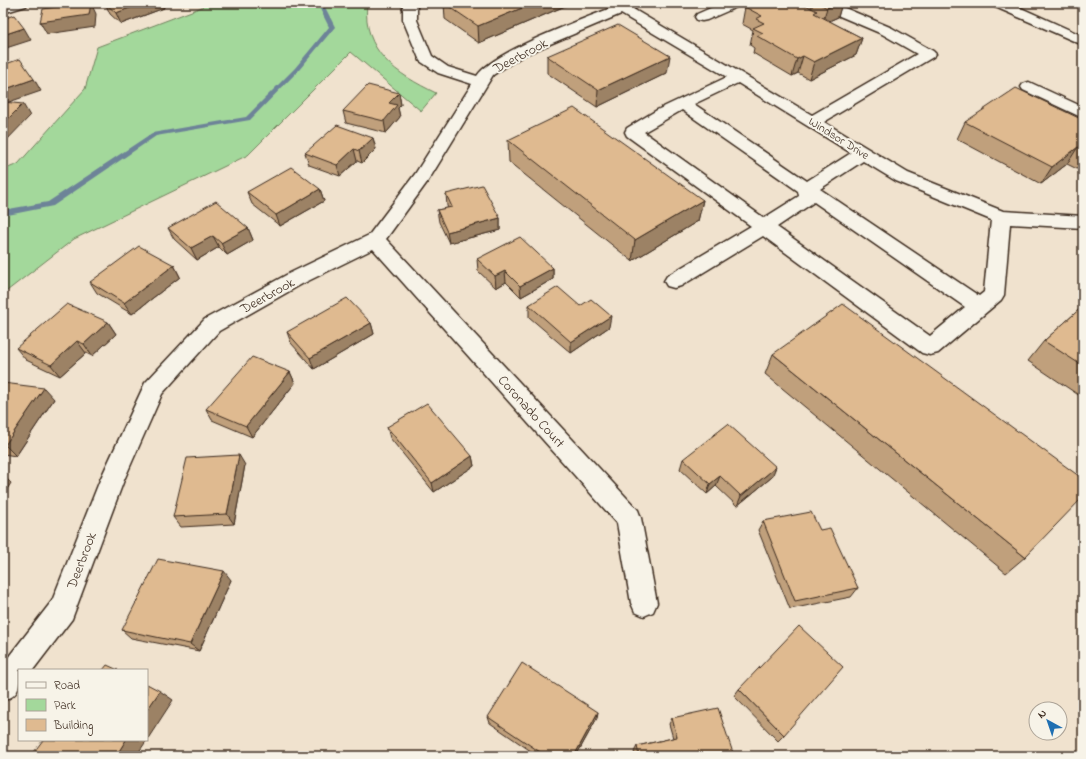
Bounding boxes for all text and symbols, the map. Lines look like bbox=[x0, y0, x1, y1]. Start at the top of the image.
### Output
street label: Deerbrook bbox=[489, 33, 553, 80]
street label: Windsor Drive bbox=[805, 113, 873, 165]
street label: Deerbrook bbox=[236, 272, 299, 320]
street label: Coronado Court bbox=[492, 371, 570, 453]
street label: Deerbrook bbox=[62, 528, 103, 593]
legend bbox=[18, 669, 148, 741]
text: Road bbox=[54, 677, 80, 695]
text: Park bbox=[54, 697, 76, 715]
north arrow bbox=[1028, 701, 1068, 741]
text: N bbox=[1034, 706, 1050, 723]
text: Building bbox=[53, 717, 93, 736]

